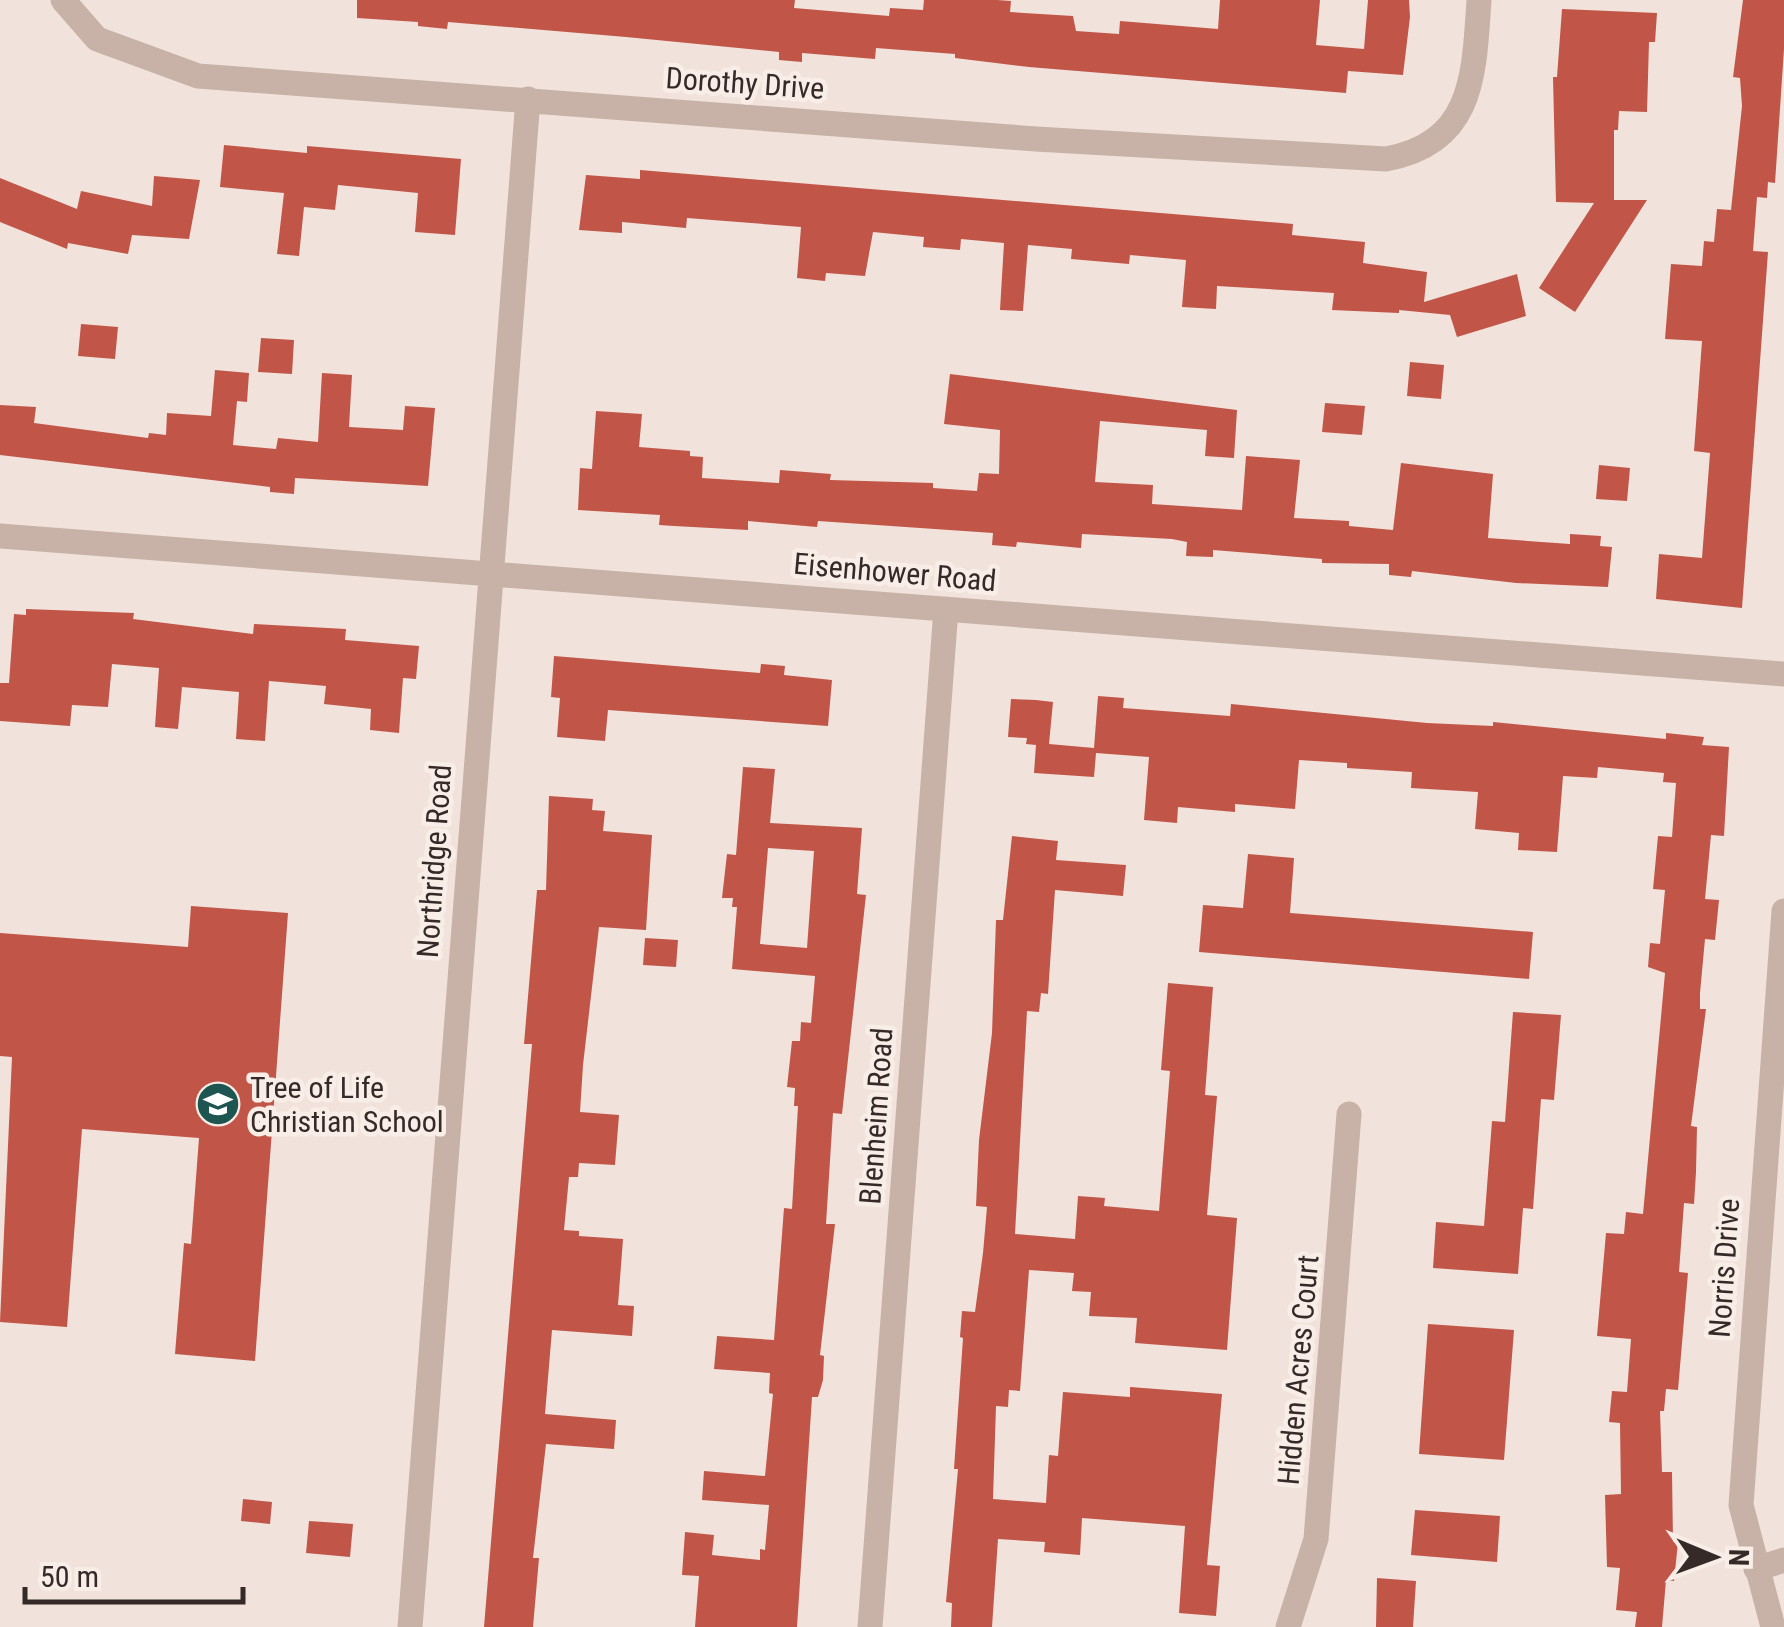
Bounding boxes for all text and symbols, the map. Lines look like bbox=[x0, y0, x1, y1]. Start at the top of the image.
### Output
street label: Dorothy Drive bbox=[665, 60, 825, 106]
street label: Eisenhower Road bbox=[792, 546, 998, 598]
street label: Northridge Road bbox=[410, 763, 458, 959]
street label: Blenheim Road bbox=[852, 1026, 900, 1206]
place label: Tree of Life Christian School bbox=[250, 1070, 444, 1139]
school or university icon: Tree of Life Christian School bbox=[195, 1081, 241, 1127]
street label: Norris Drive bbox=[1702, 1197, 1746, 1339]
street label: Hidden Acres Court bbox=[1271, 1254, 1325, 1486]
north arrow bbox=[1664, 1507, 1764, 1607]
scale bar bbox=[25, 1542, 242, 1604]
text: N bbox=[1722, 1549, 1755, 1566]
text: 50 m bbox=[40, 1559, 99, 1594]

